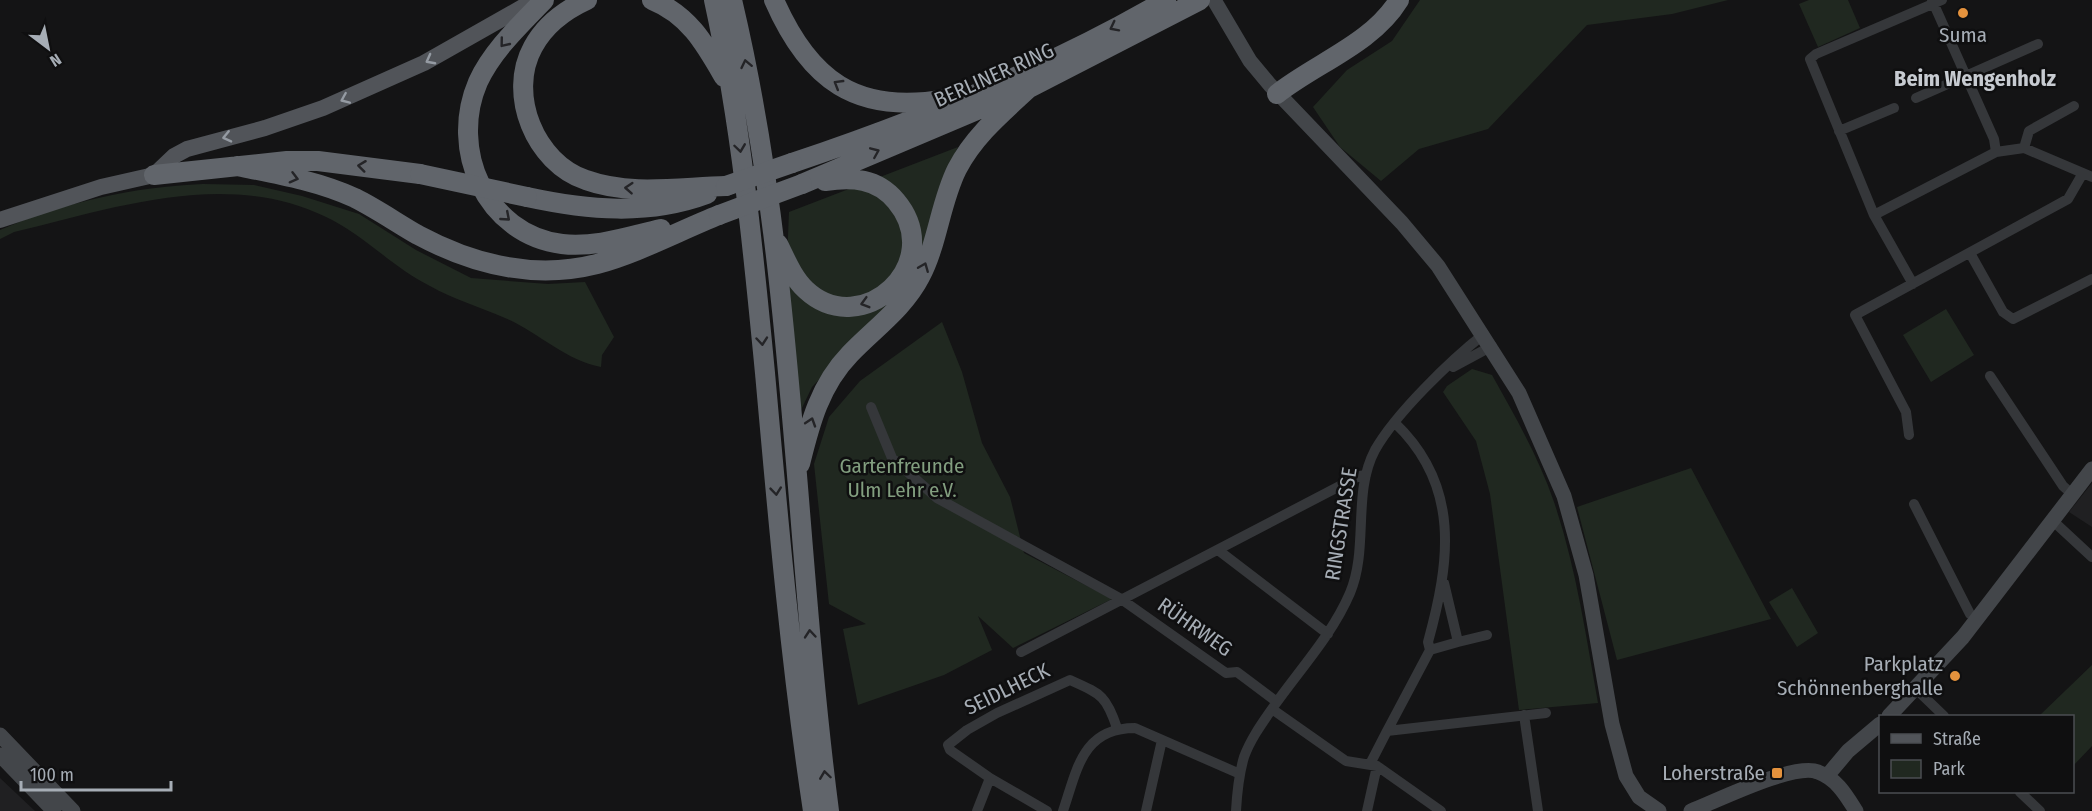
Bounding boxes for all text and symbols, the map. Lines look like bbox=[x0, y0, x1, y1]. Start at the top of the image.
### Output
marker: Suma bbox=[1956, 6, 1970, 20]
north arrow bbox=[18, 18, 78, 78]
one-way arrow bbox=[1110, 20, 1120, 31]
place label: Suma bbox=[1939, 22, 1987, 48]
one-way arrow bbox=[501, 37, 512, 48]
street label: BERLINER RING bbox=[930, 37, 1058, 113]
text: N bbox=[47, 50, 65, 71]
one-way arrow bbox=[425, 53, 436, 64]
one-way arrow bbox=[740, 60, 753, 70]
district label: Beim Wengenholz bbox=[1894, 65, 2056, 92]
one-way arrow bbox=[834, 80, 844, 91]
one-way arrow bbox=[340, 92, 351, 104]
one-way arrow bbox=[222, 130, 232, 143]
one-way arrow bbox=[734, 143, 746, 152]
one-way arrow bbox=[868, 147, 879, 159]
one-way arrow bbox=[358, 160, 367, 173]
one-way arrow bbox=[289, 171, 299, 184]
one-way arrow bbox=[625, 182, 634, 195]
one-way arrow bbox=[499, 210, 510, 221]
one-way arrow bbox=[917, 262, 929, 273]
one-way arrow bbox=[860, 295, 870, 308]
one-way arrow bbox=[755, 337, 768, 346]
one-way arrow bbox=[804, 417, 816, 428]
park label: Gartenfreunde Ulm Lehr e.V. bbox=[840, 453, 964, 503]
street label: RINGSTRASSE bbox=[1319, 465, 1363, 582]
one-way arrow bbox=[770, 486, 782, 495]
street label: RÜHRWEG bbox=[1153, 592, 1237, 662]
one-way arrow bbox=[804, 629, 817, 638]
place label: Parkplatz Schönnenberghalle bbox=[1777, 651, 1943, 701]
street label: SEIDLHECK bbox=[960, 657, 1055, 721]
marker: Parkplatz Schönnenberghalle bbox=[1948, 669, 1962, 683]
legend bbox=[1879, 715, 2074, 793]
text: Straße bbox=[1933, 728, 1981, 750]
scale bar bbox=[21, 754, 171, 792]
text: Park bbox=[1933, 758, 1966, 780]
place label: Loherstraße bbox=[1662, 760, 1765, 786]
text: 100 m bbox=[30, 764, 74, 786]
marker: Loherstraße bbox=[1770, 766, 1784, 780]
one-way arrow bbox=[819, 770, 831, 779]

